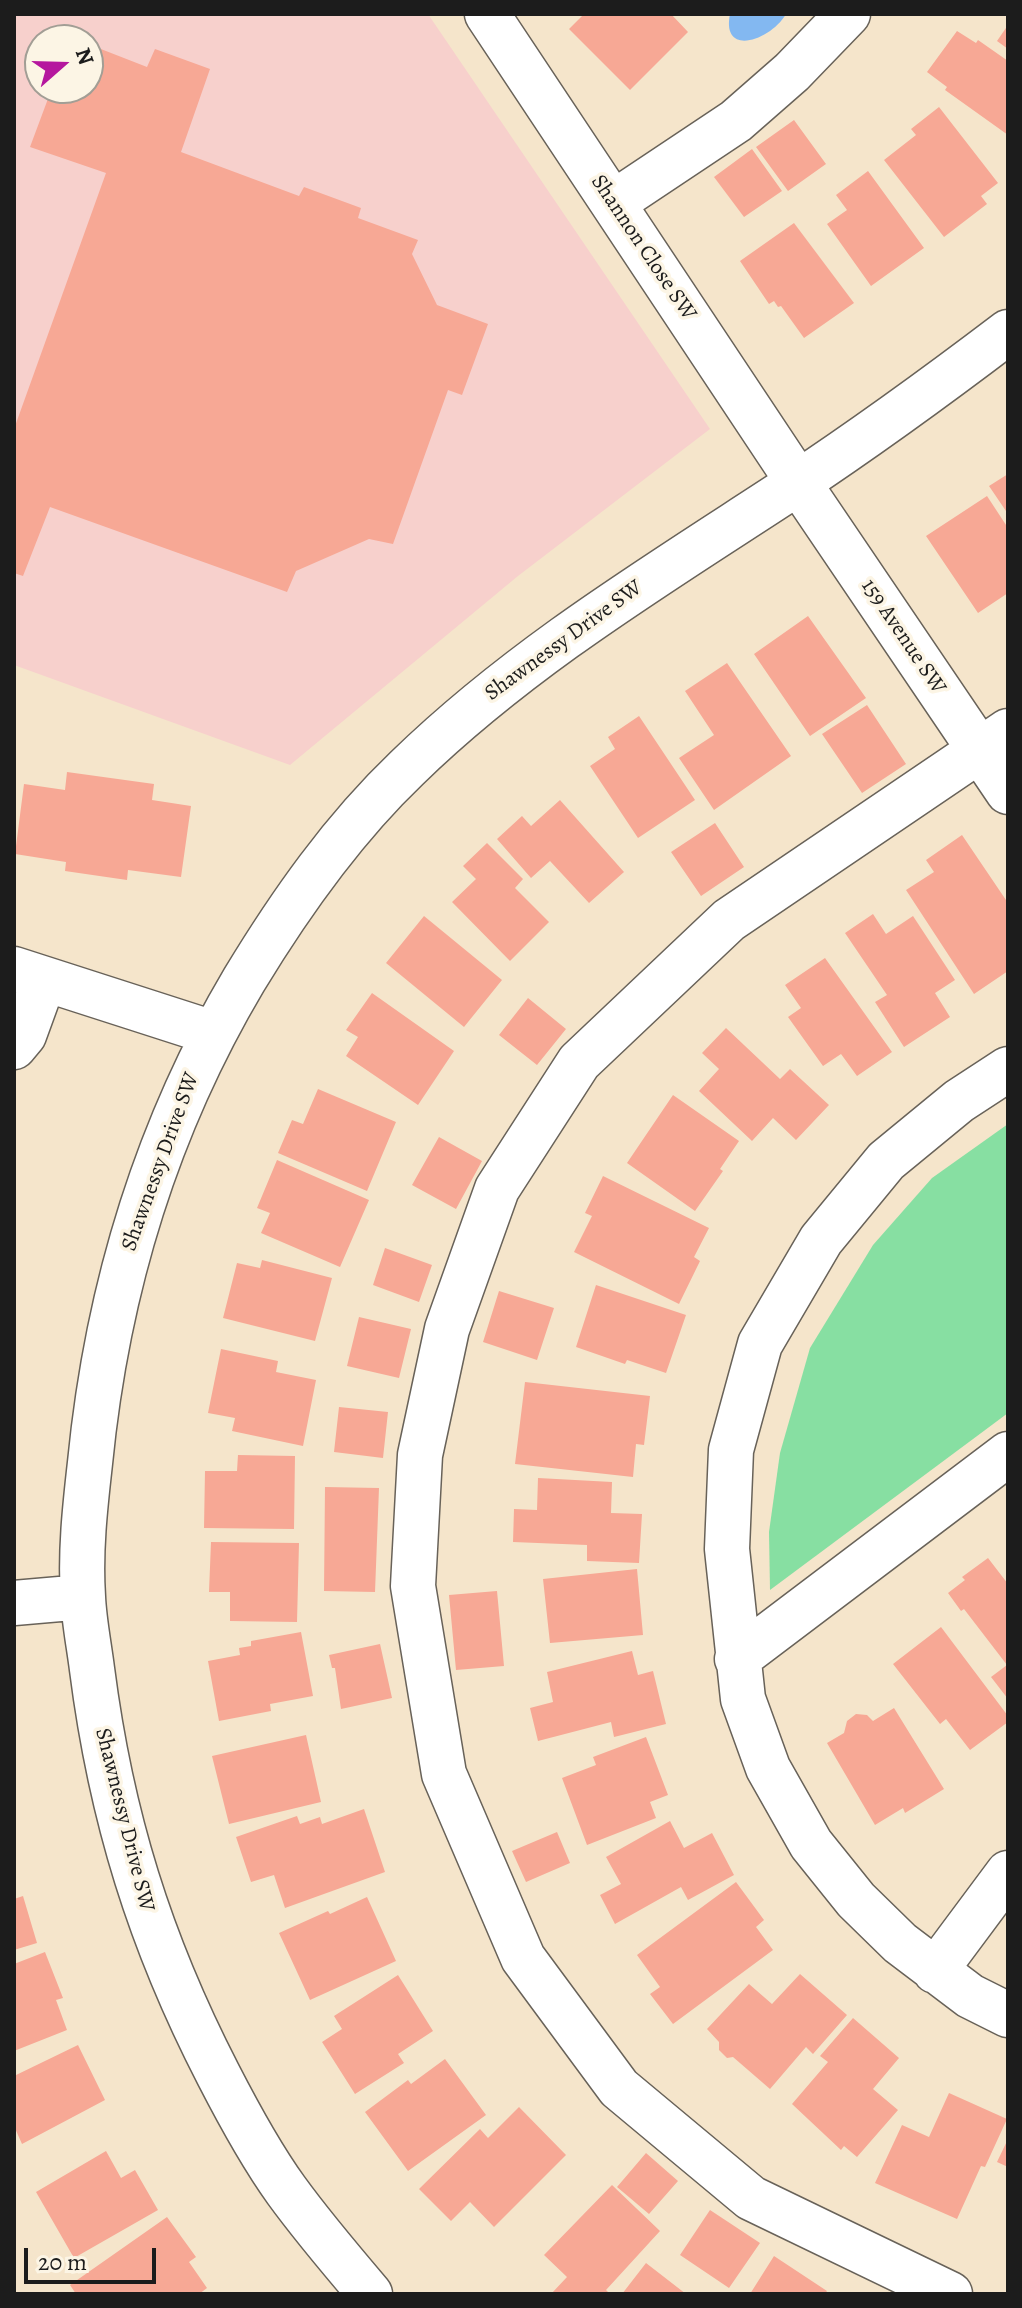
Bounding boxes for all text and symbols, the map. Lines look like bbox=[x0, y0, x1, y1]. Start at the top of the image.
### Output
north arrow bbox=[24, 24, 104, 104]
text: N bbox=[68, 44, 102, 69]
street label: Shannon Close SW bbox=[584, 170, 702, 326]
street label: 159 Avenue SW bbox=[855, 574, 951, 700]
street label: Shawnessy Drive SW bbox=[480, 575, 648, 707]
street label: Shawnessy Drive SW bbox=[116, 1069, 206, 1255]
street label: Shawnessy Drive SW bbox=[88, 1725, 160, 1915]
scale bar bbox=[28, 2232, 160, 2282]
text: 20 m bbox=[38, 2246, 87, 2278]

